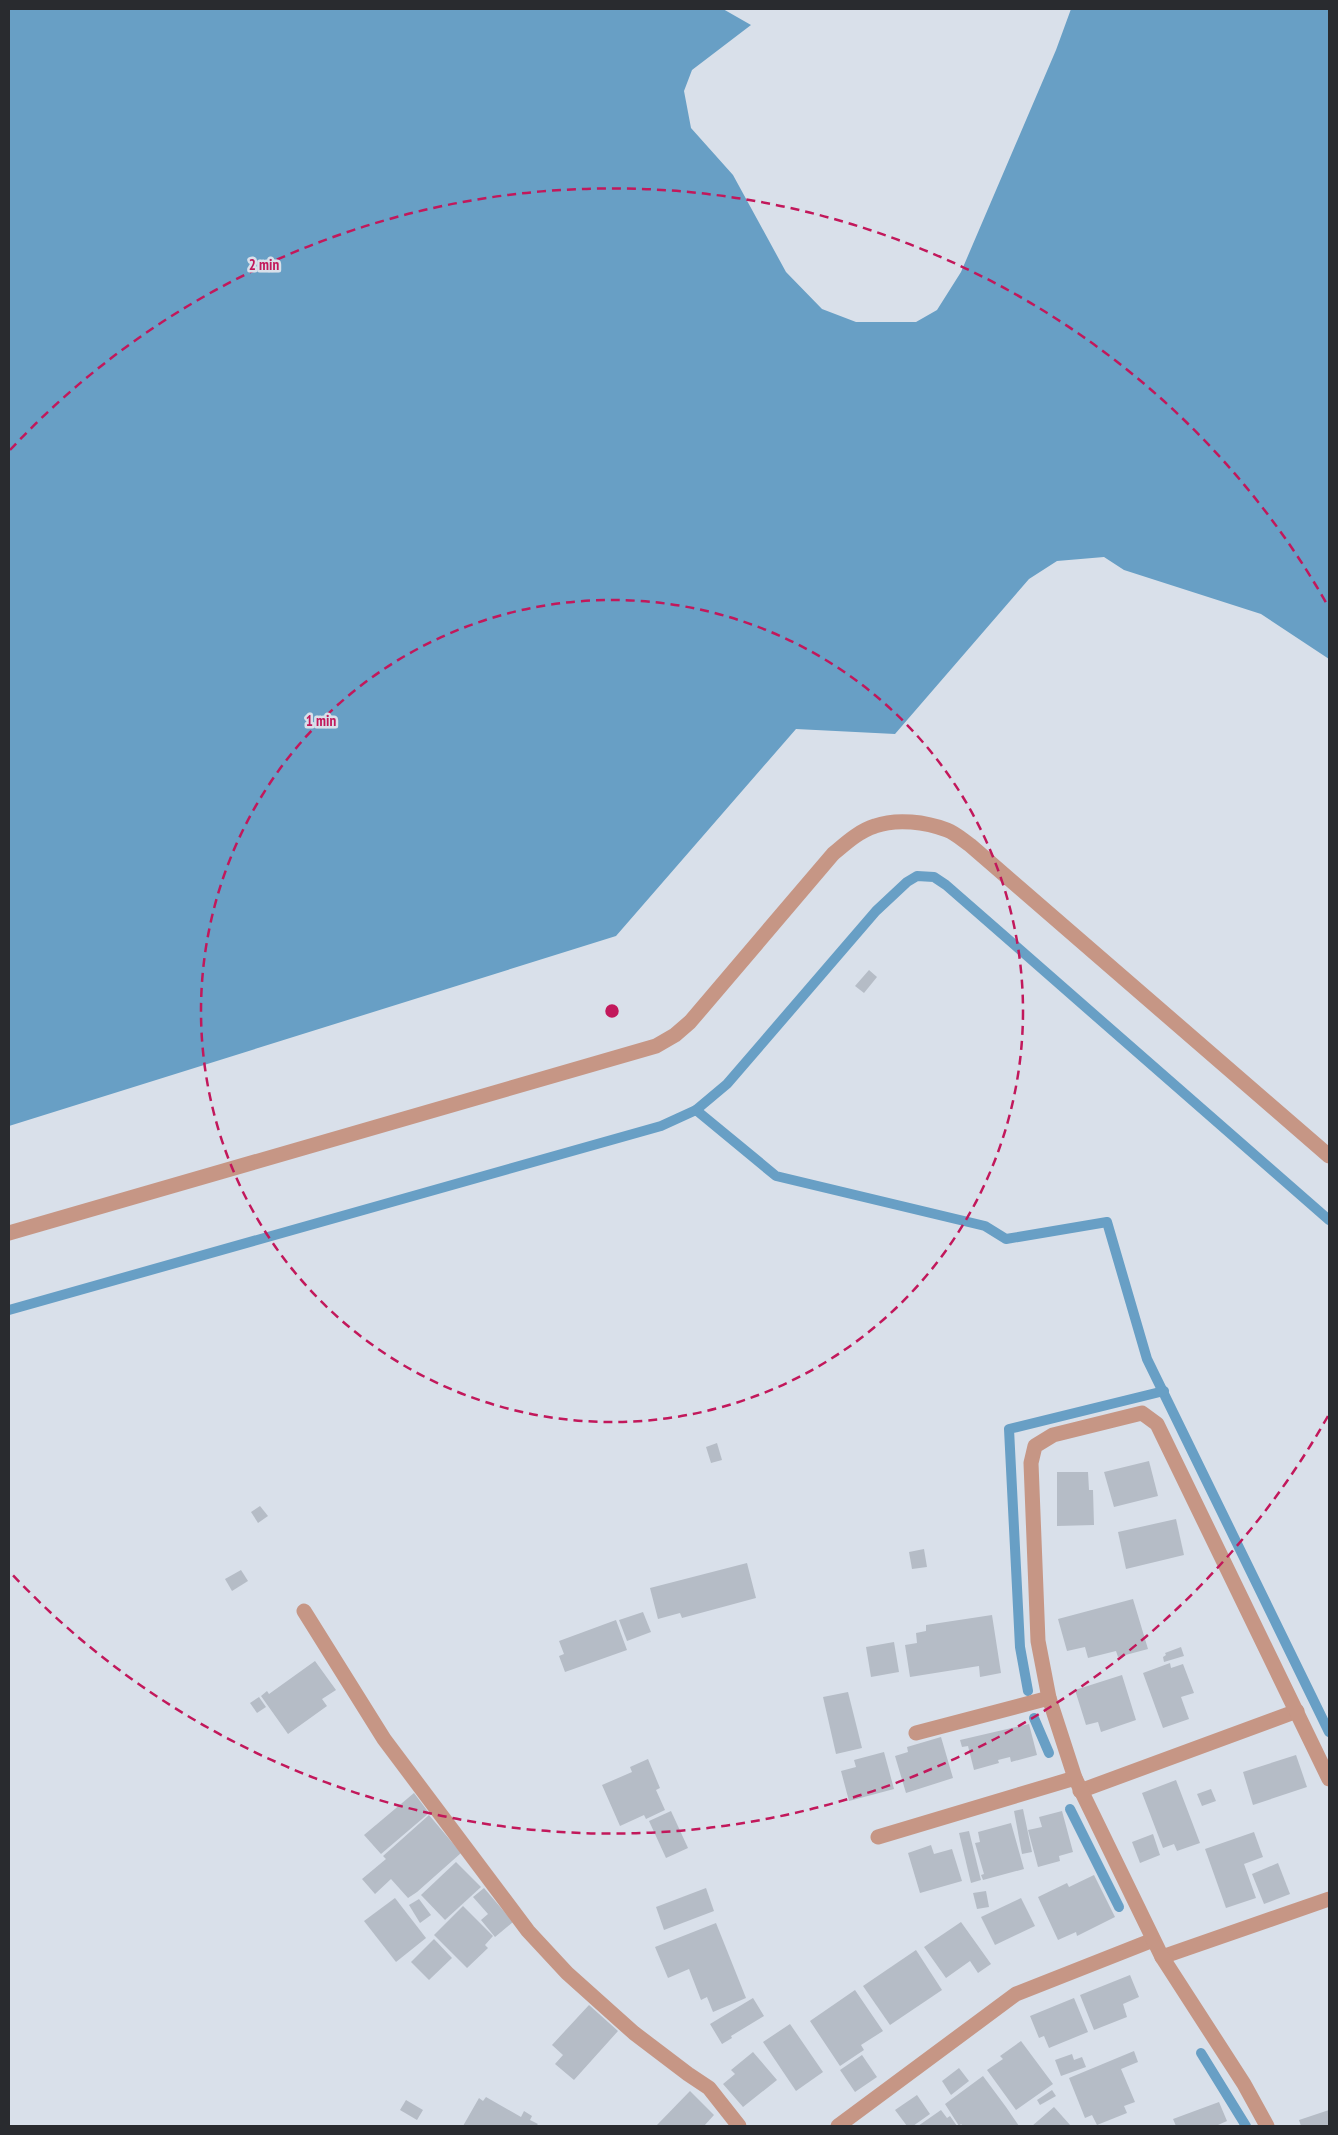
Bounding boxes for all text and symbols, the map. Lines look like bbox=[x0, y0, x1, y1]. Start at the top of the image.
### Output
text: 2 min bbox=[249, 255, 279, 274]
text: 1 min bbox=[306, 711, 336, 730]
centre of rings bbox=[603, 1002, 621, 1020]

